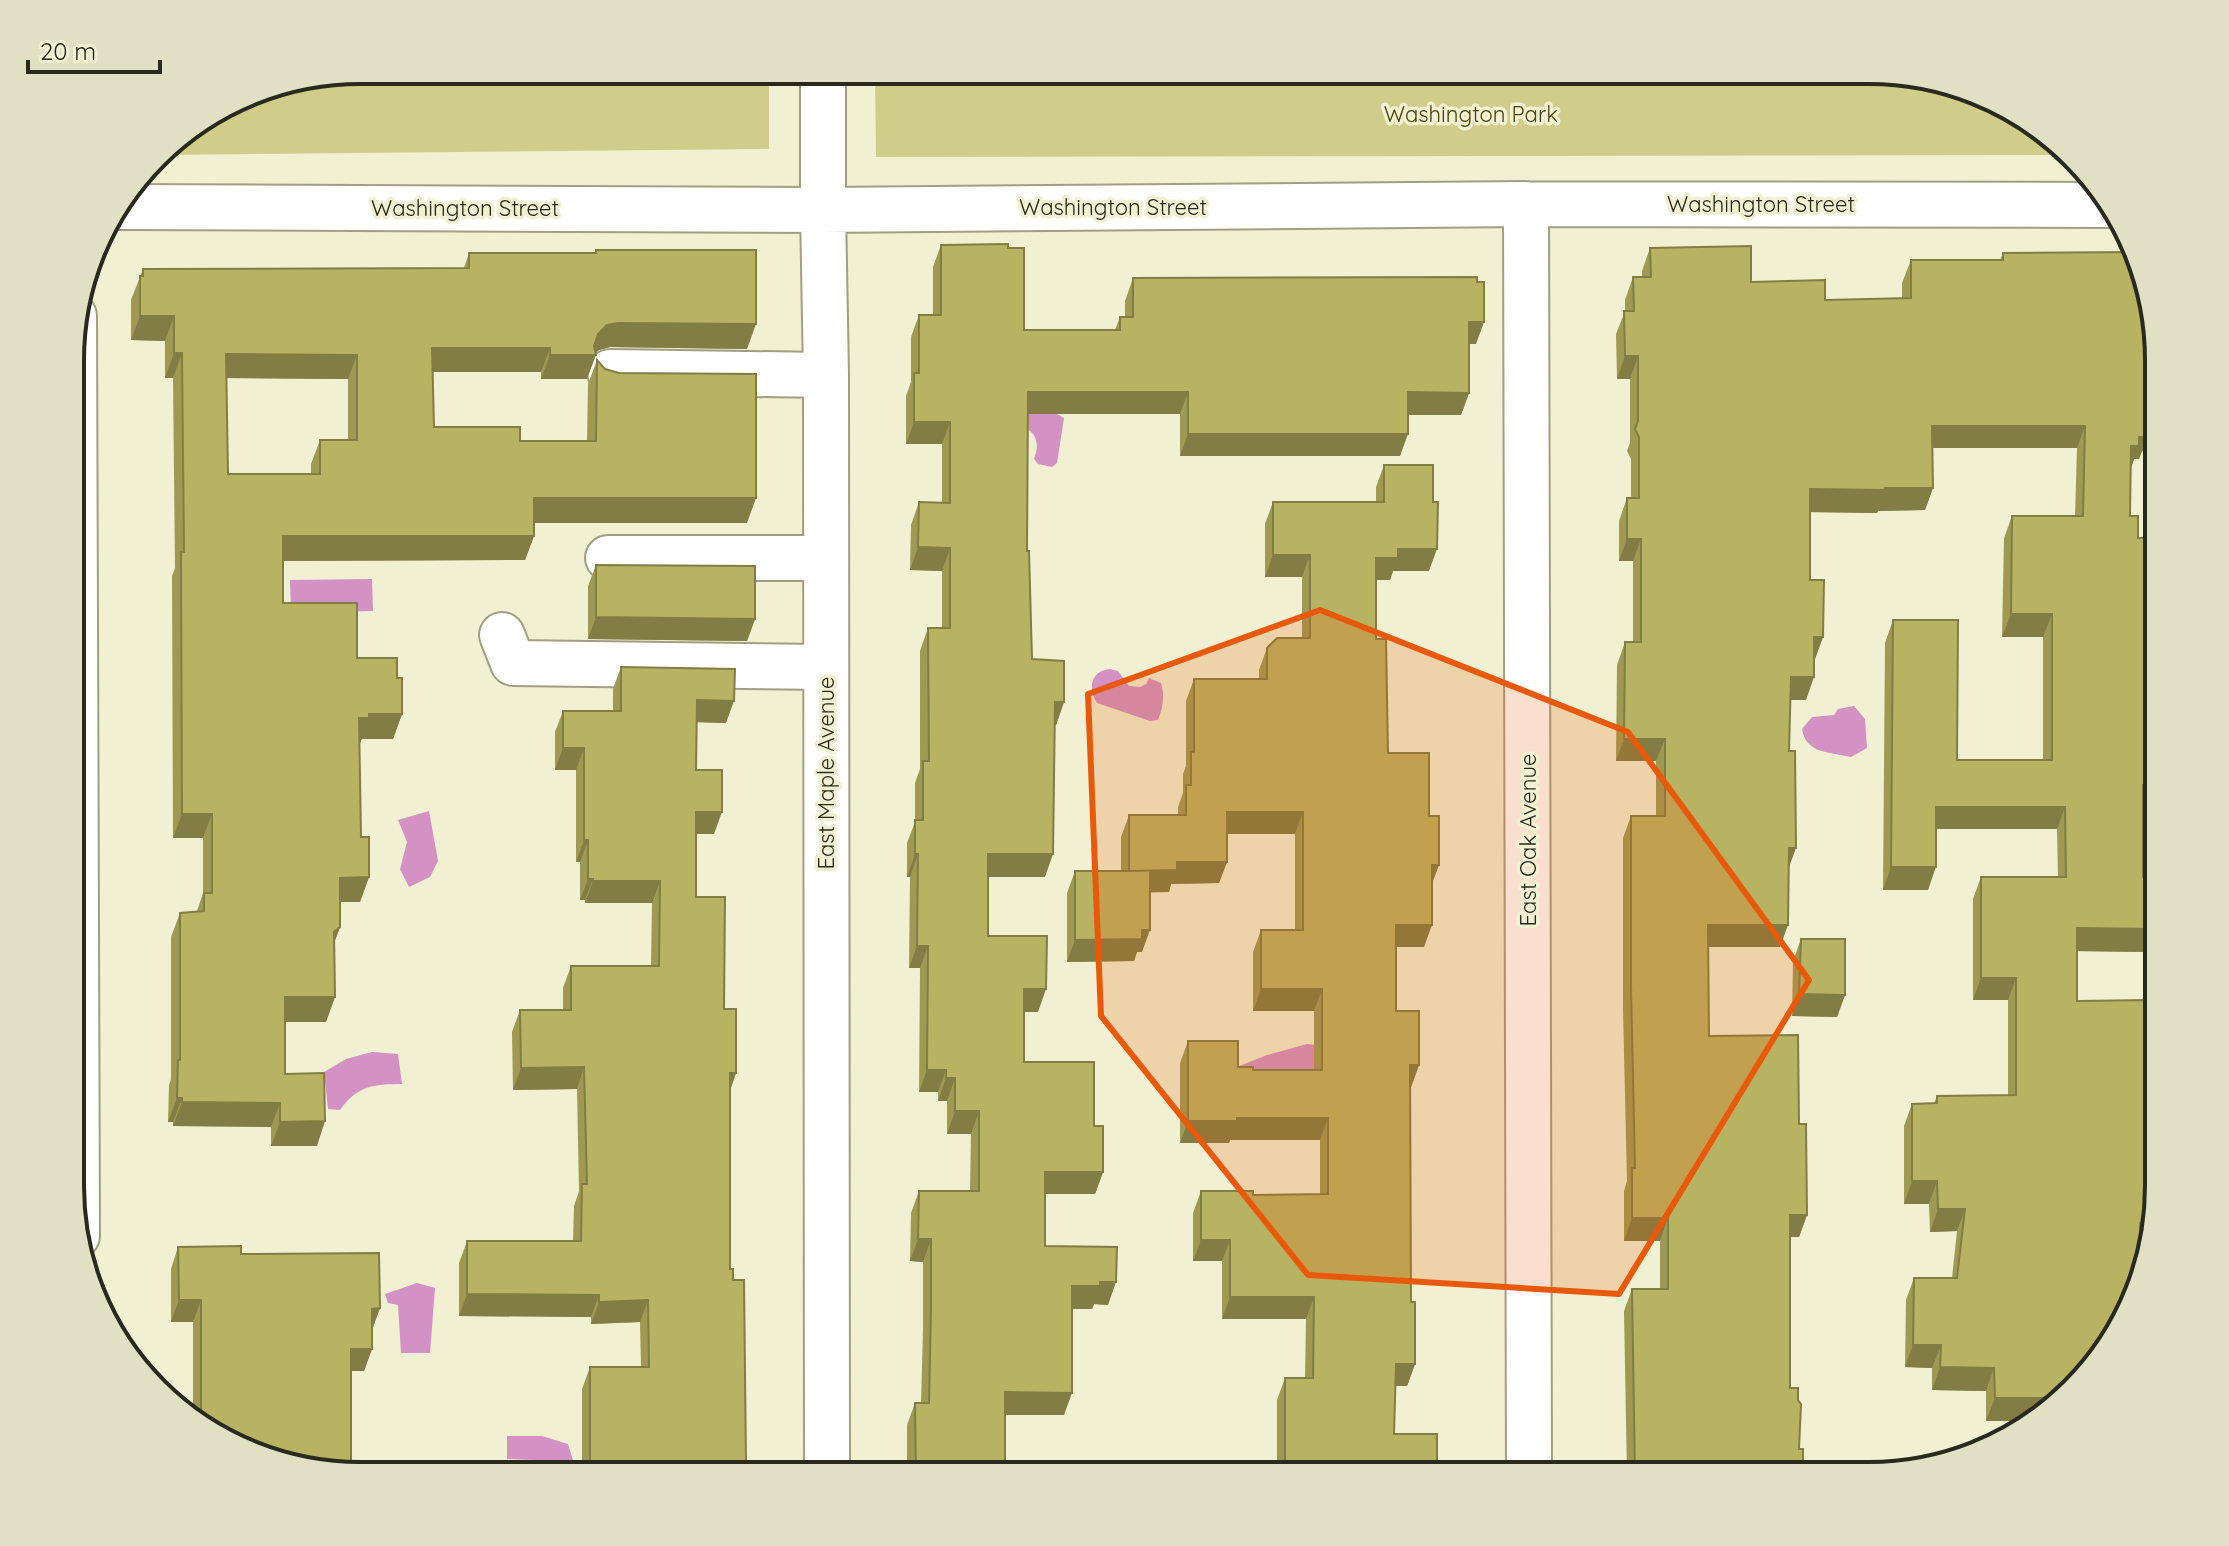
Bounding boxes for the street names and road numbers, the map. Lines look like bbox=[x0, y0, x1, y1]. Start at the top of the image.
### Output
street label: Washington Street bbox=[1667, 190, 1855, 218]
street label: Washington Street bbox=[1019, 193, 1207, 221]
street label: Washington Street bbox=[371, 194, 559, 222]
street label: East Maple Avenue bbox=[812, 677, 840, 870]
street label: East Oak Avenue bbox=[1514, 754, 1542, 926]

